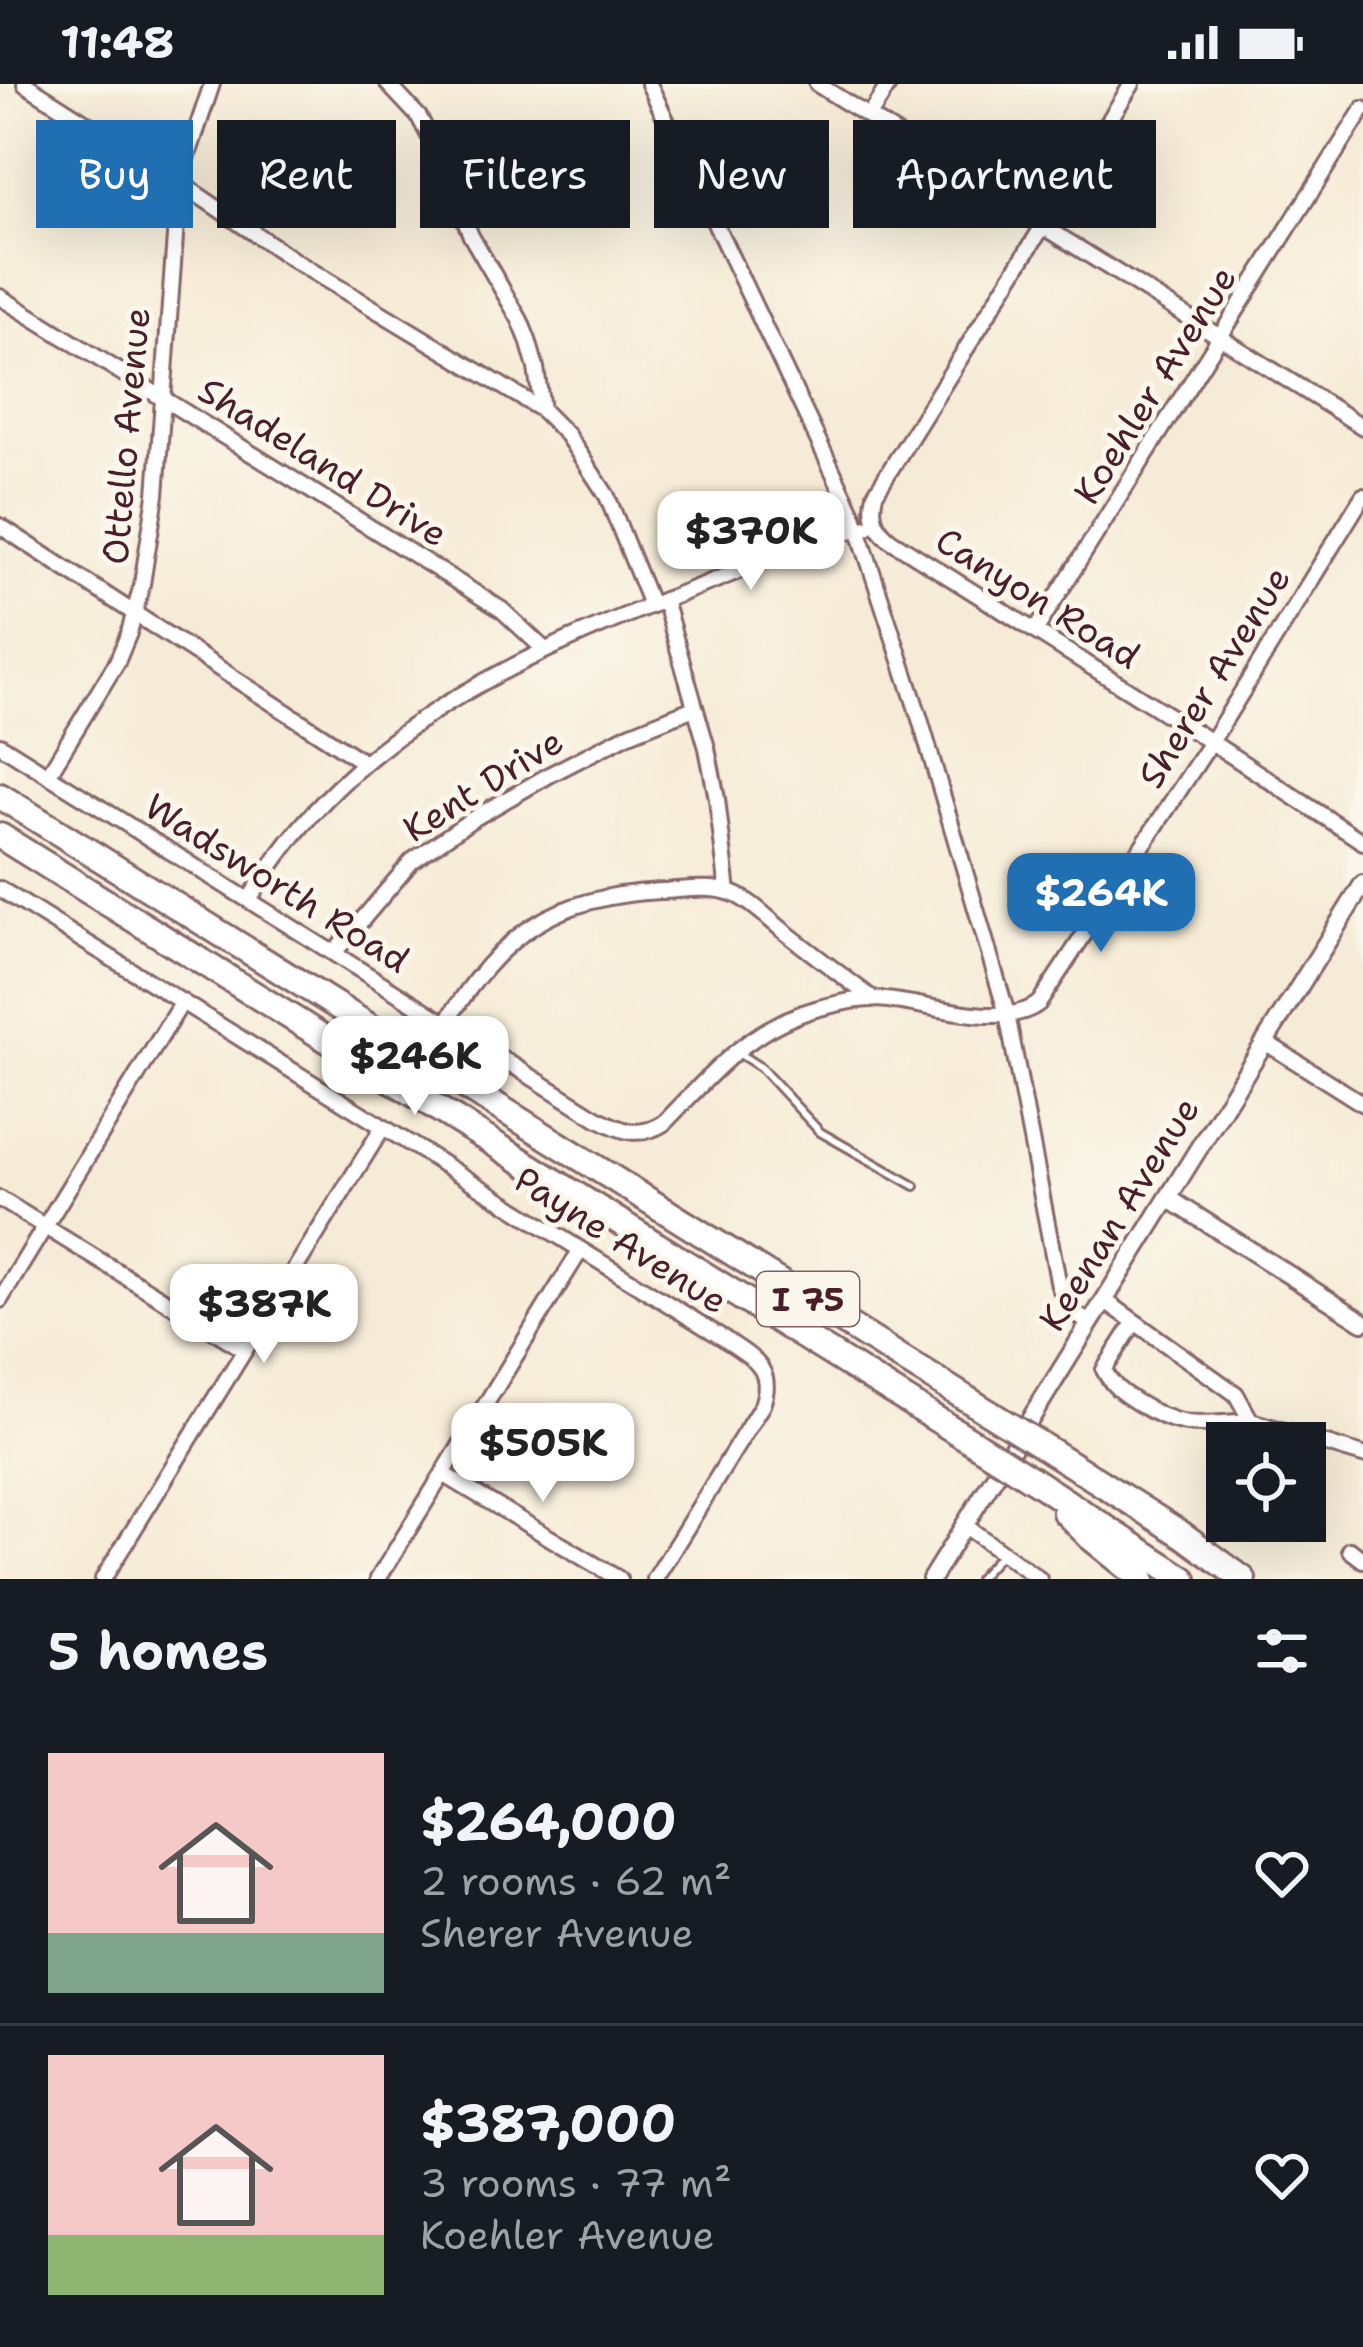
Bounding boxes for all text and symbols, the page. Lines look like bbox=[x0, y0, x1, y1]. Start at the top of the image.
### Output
text: 11:48 bbox=[60, 12, 175, 72]
chip: Buy bbox=[36, 120, 193, 228]
chip: Rent bbox=[217, 120, 396, 228]
chip: Filters bbox=[420, 120, 630, 228]
chip: New bbox=[654, 120, 829, 228]
chip: Apartment bbox=[853, 120, 1156, 228]
street label: Koehler Avenue bbox=[1062, 257, 1248, 513]
street label: Ottello Avenue bbox=[90, 305, 162, 567]
street label: Shadeland Drive bbox=[189, 366, 457, 558]
pin: $370K bbox=[667, 491, 835, 593]
text: $370K bbox=[684, 504, 818, 556]
street label: Canyon Road bbox=[926, 516, 1150, 680]
street label: Sherer Avenue bbox=[1126, 557, 1302, 797]
street label: Kent Drive bbox=[394, 717, 572, 853]
street label: Wadsworth Road bbox=[135, 782, 419, 984]
pin: $264K bbox=[1017, 853, 1185, 955]
text: $264K bbox=[1034, 866, 1168, 918]
pin: $246K bbox=[331, 1016, 499, 1118]
text: $246K bbox=[349, 1029, 481, 1081]
street label: Keenan Avenue bbox=[1027, 1088, 1211, 1340]
street label: Payne Avenue bbox=[505, 1155, 737, 1325]
pin: $387K bbox=[180, 1264, 348, 1366]
road number: I 75 bbox=[757, 1272, 859, 1326]
text: $387K bbox=[197, 1277, 331, 1329]
pin: $505K bbox=[459, 1403, 627, 1505]
text: $505K bbox=[478, 1416, 608, 1468]
map controls bbox=[1206, 1422, 1326, 1542]
button: locate bbox=[1206, 1422, 1326, 1542]
text: 5 homes bbox=[48, 1617, 268, 1685]
icon: filters bbox=[1249, 1618, 1315, 1684]
text: $264,000 bbox=[420, 1787, 677, 1855]
icon: home bbox=[144, 1801, 288, 1945]
icon: heart bbox=[1249, 1840, 1315, 1906]
text: 2 rooms · 62 m² bbox=[420, 1855, 732, 1907]
text: Sherer Avenue bbox=[420, 1907, 694, 1959]
text: $387,000 bbox=[420, 2089, 676, 2157]
icon: home bbox=[144, 2103, 288, 2247]
icon: heart bbox=[1249, 2142, 1315, 2208]
text: 3 rooms · 77 m² bbox=[420, 2157, 732, 2209]
text: Koehler Avenue bbox=[420, 2209, 715, 2261]

